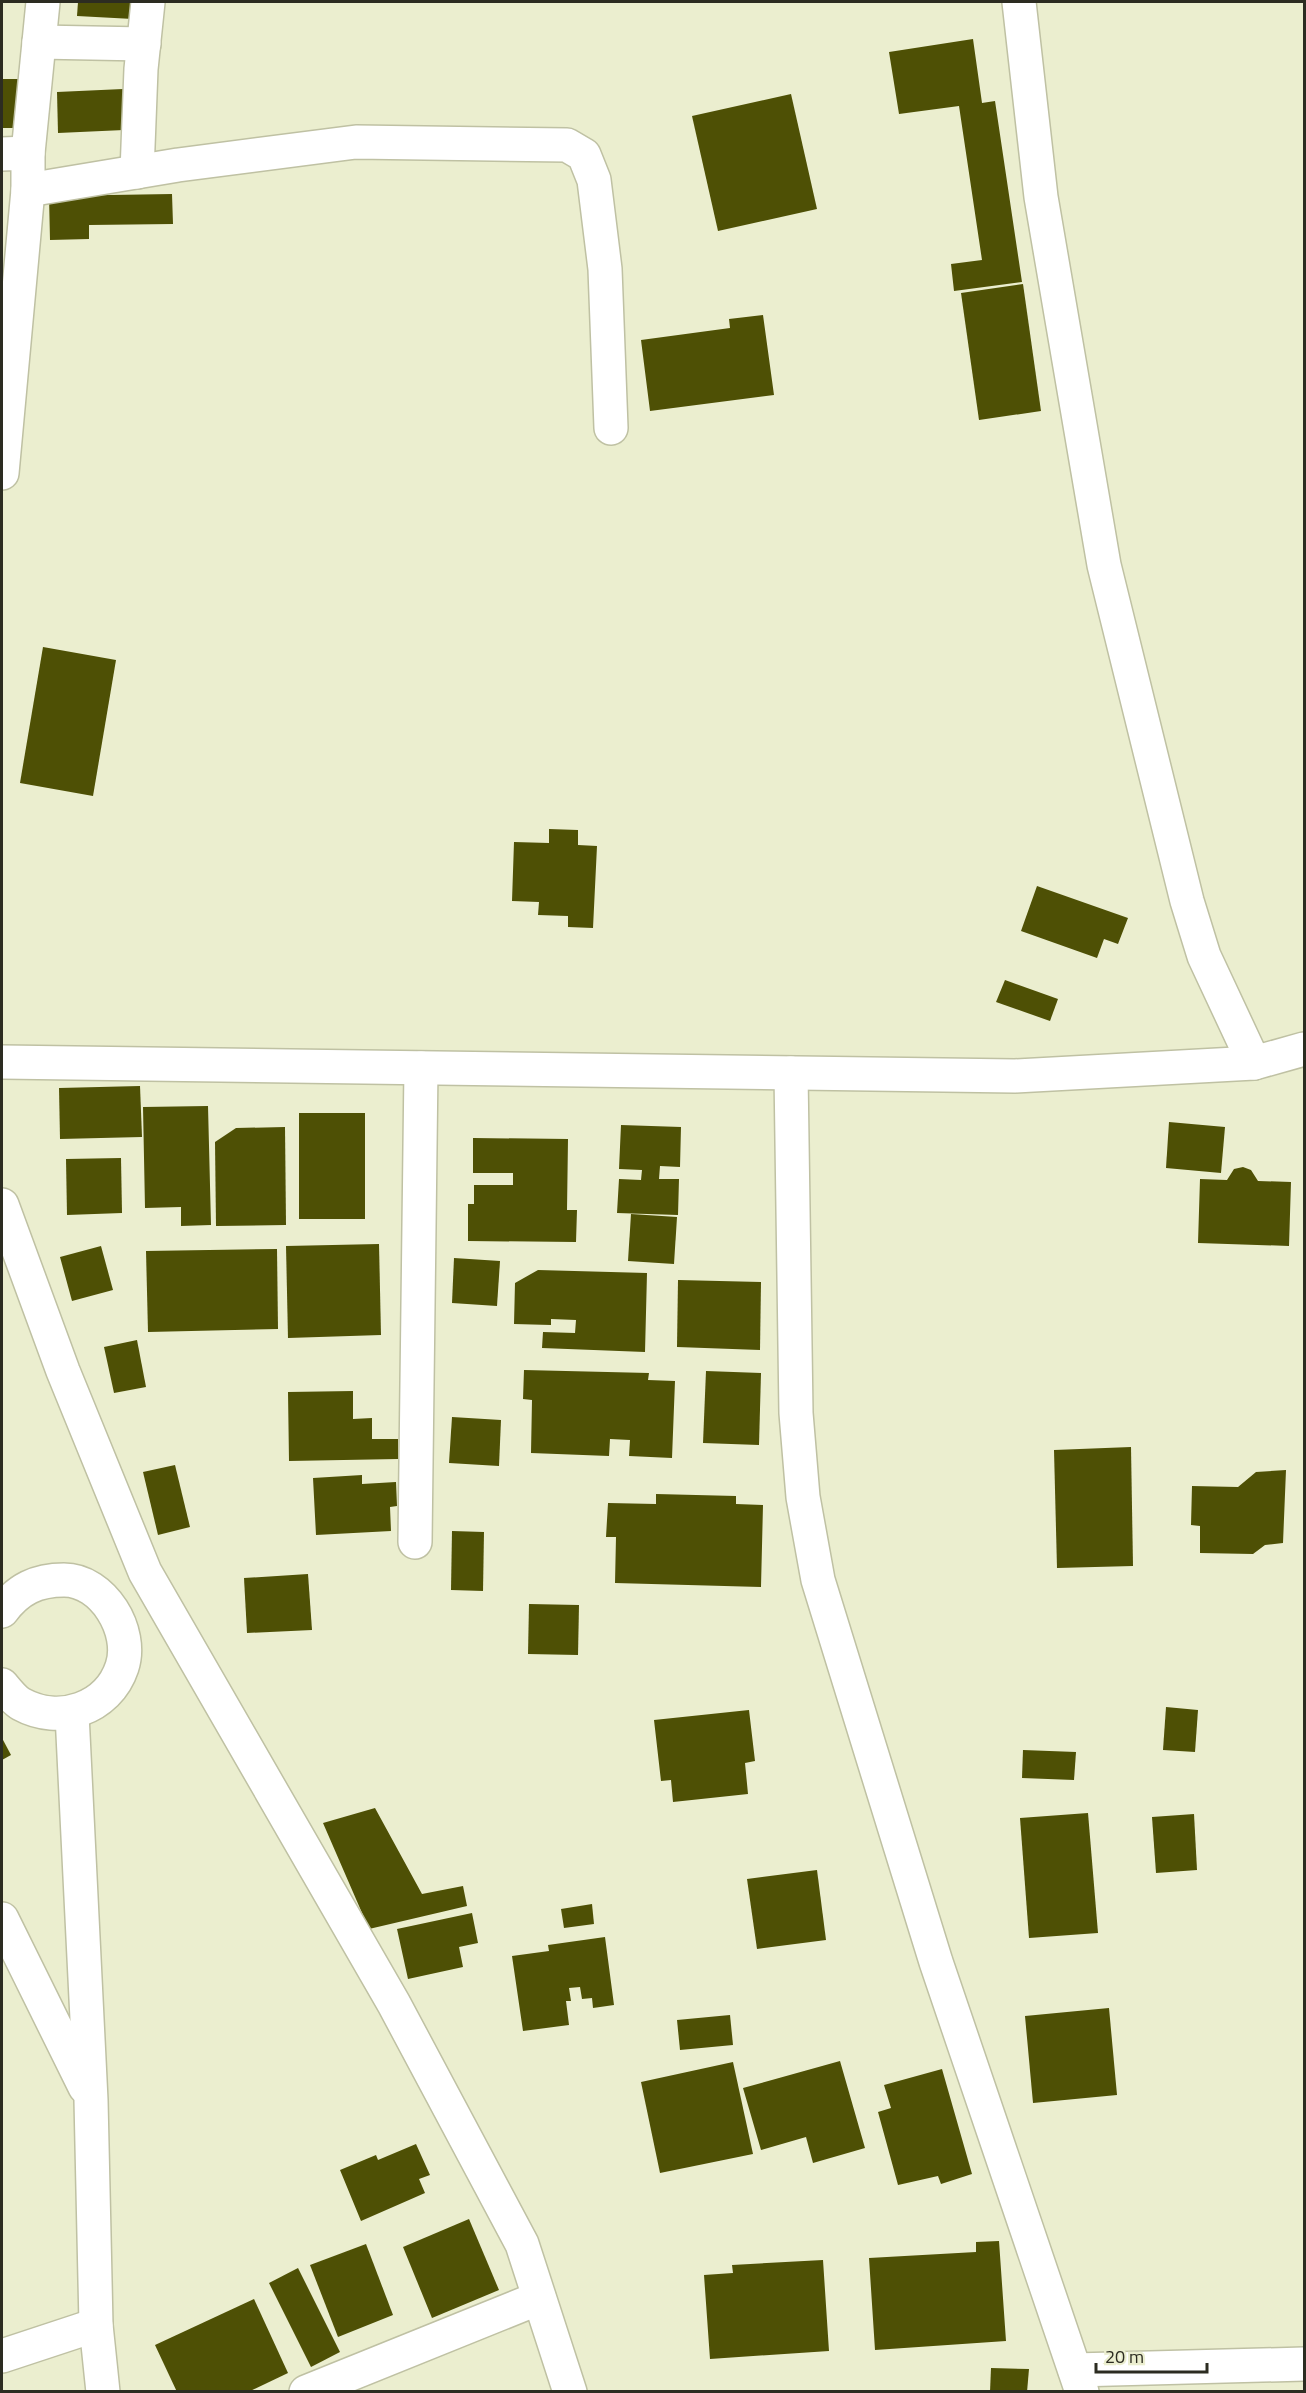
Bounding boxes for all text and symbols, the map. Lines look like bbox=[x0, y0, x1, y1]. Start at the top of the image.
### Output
scale bar bbox=[1096, 2336, 1207, 2374]
text: 20 m bbox=[1105, 2343, 1144, 2370]

